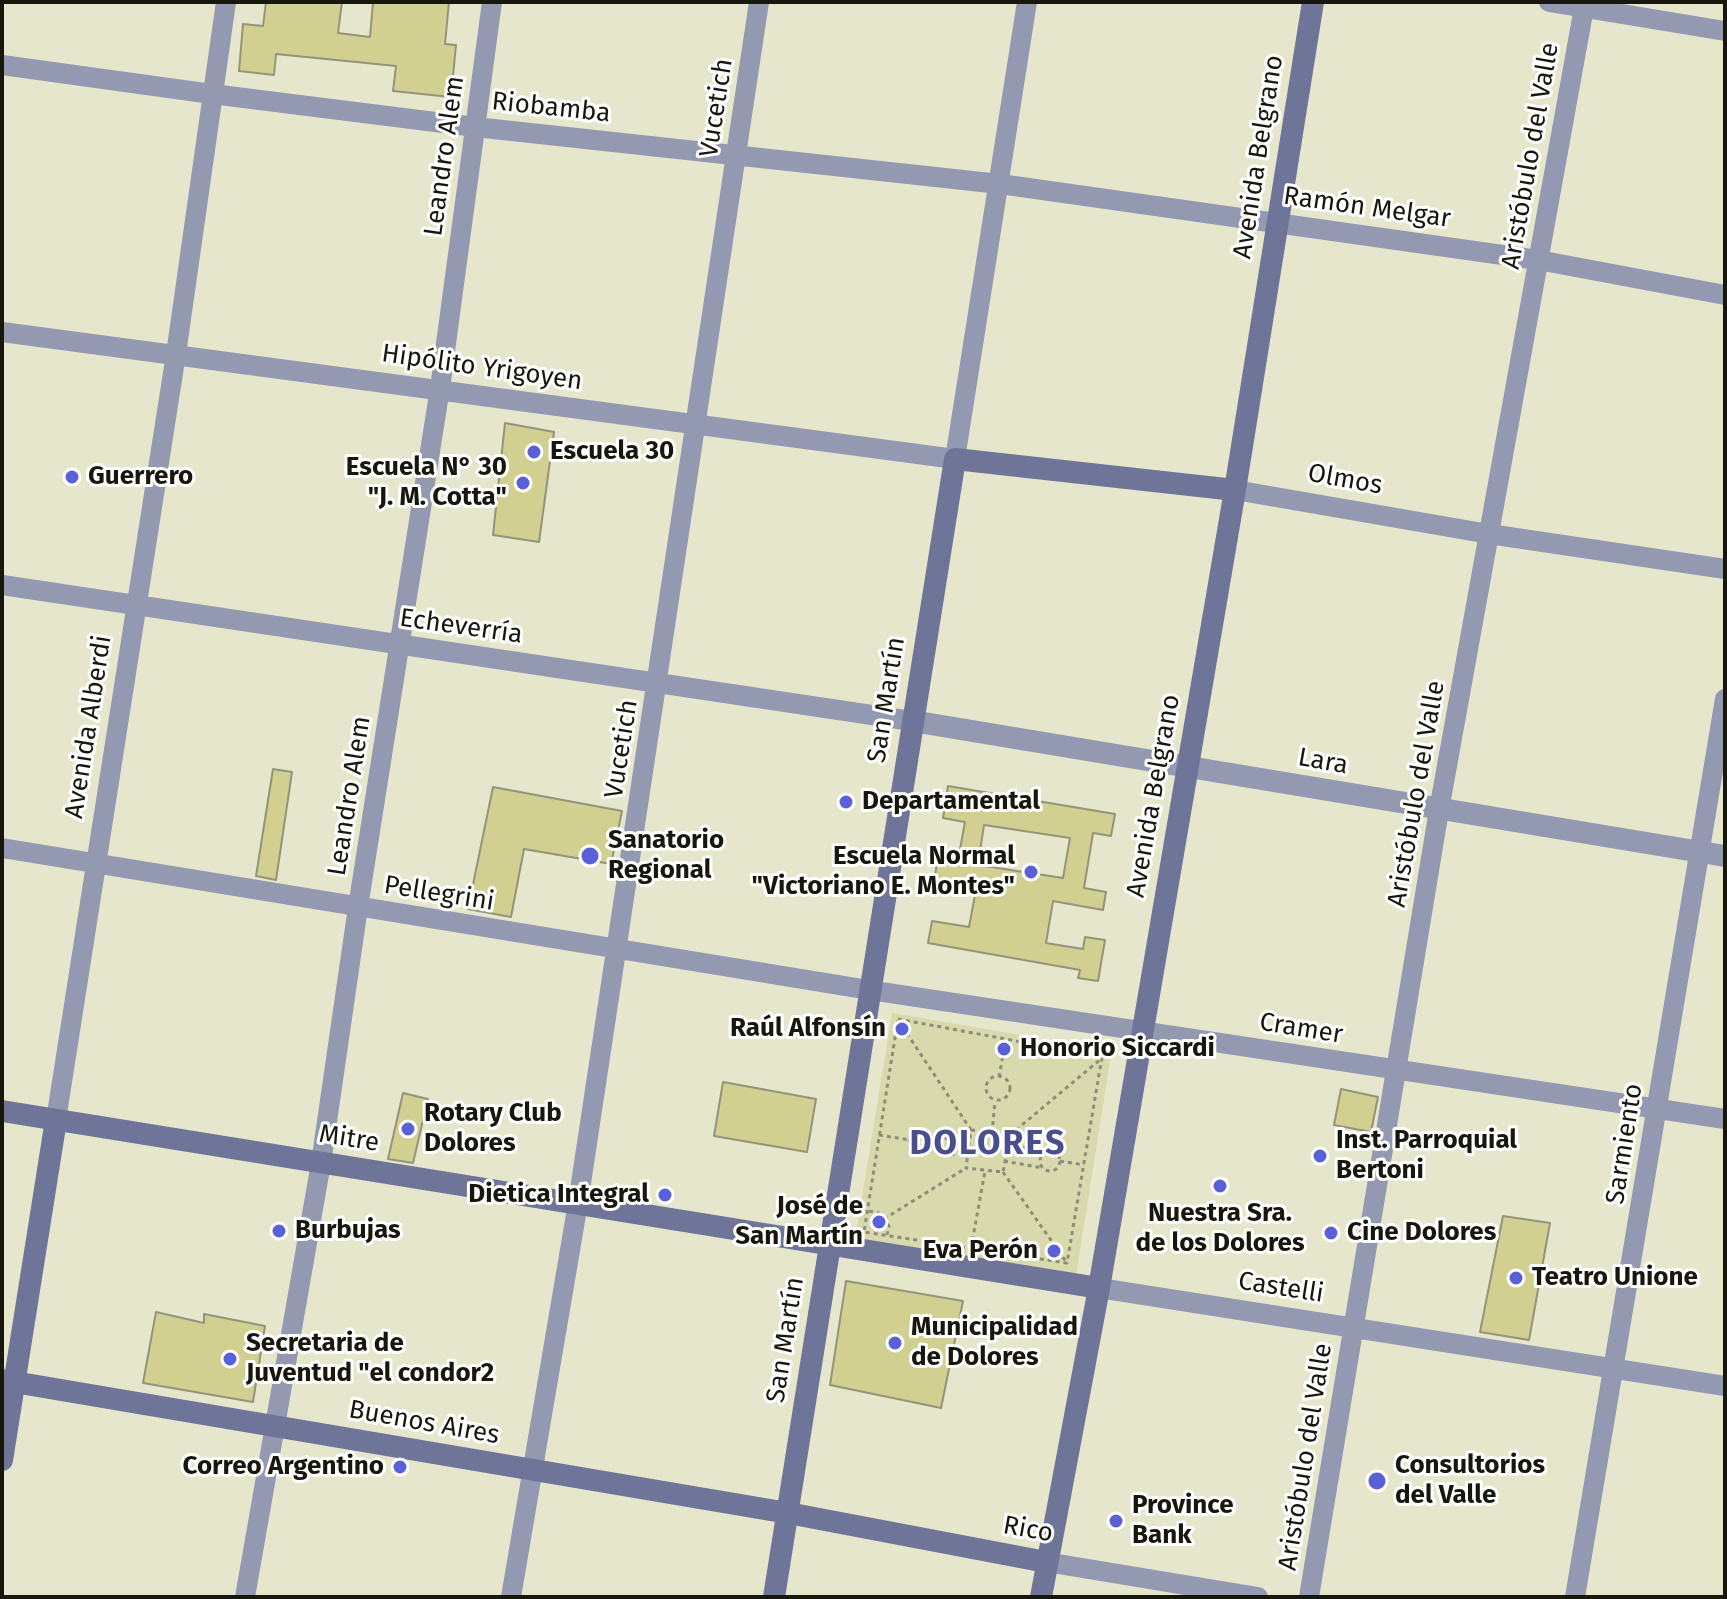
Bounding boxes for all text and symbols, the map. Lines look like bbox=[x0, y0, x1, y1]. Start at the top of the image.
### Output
street label: Aristóbulo del Valle bbox=[1496, 40, 1566, 272]
street label: Avenida Belgrano bbox=[1228, 53, 1290, 261]
street label: Vucetich bbox=[694, 56, 740, 160]
street label: Leandro Alem bbox=[418, 74, 472, 238]
street label: Riobamba bbox=[490, 86, 612, 130]
street label: Ramón Melgar bbox=[1281, 181, 1453, 235]
street label: Hipólito Yrigoyen bbox=[380, 338, 584, 398]
place label: Escuela 30 bbox=[550, 436, 674, 468]
marker: Escuela 30 bbox=[525, 443, 543, 461]
place label: Escuela N° 30 "J. M. Cotta" bbox=[346, 452, 507, 514]
street label: Olmos bbox=[1305, 458, 1385, 502]
place label: Guerrero bbox=[88, 461, 193, 493]
marker: Guerrero bbox=[63, 468, 81, 486]
marker: Escuela N° 30 "J. M. Cotta" bbox=[514, 474, 532, 492]
street label: Echeverría bbox=[398, 603, 524, 651]
street label: Avenida Alberdi bbox=[59, 633, 119, 821]
street label: San Martín bbox=[862, 635, 912, 765]
street label: Aristóbulo del Valle bbox=[1382, 678, 1452, 910]
street label: Avenida Belgrano bbox=[1121, 692, 1187, 900]
street label: Vucetich bbox=[599, 697, 645, 801]
street label: Leandro Alem bbox=[322, 714, 378, 878]
street label: Lara bbox=[1296, 742, 1350, 782]
place label: Departamental bbox=[862, 786, 1040, 818]
marker: Departamental bbox=[837, 793, 855, 811]
place label: Sanatorio Regional bbox=[608, 825, 724, 886]
place label: Escuela Normal "Victoriano E. Montes" bbox=[751, 841, 1015, 902]
marker: Sanatorio Regional bbox=[579, 845, 601, 867]
marker: Escuela Normal "Victoriano E. Montes" bbox=[1022, 863, 1040, 881]
street label: Pellegrini bbox=[382, 870, 496, 918]
street label: Cramer bbox=[1257, 1007, 1345, 1051]
place label: Raúl Alfonsín bbox=[730, 1013, 886, 1045]
marker: Raúl Alfonsín bbox=[893, 1020, 911, 1038]
place label: Honorio Siccardi bbox=[1020, 1033, 1215, 1065]
marker: Honorio Siccardi bbox=[995, 1040, 1013, 1058]
street label: Sarmiento bbox=[1600, 1082, 1650, 1206]
place label: Rotary Club Dolores bbox=[424, 1098, 562, 1160]
street label: Mitre bbox=[317, 1119, 381, 1159]
marker: Rotary Club Dolores bbox=[399, 1120, 417, 1138]
district label: DOLORES bbox=[909, 1125, 1067, 1165]
place label: Inst. Parroquial Bertoni bbox=[1336, 1125, 1517, 1186]
marker: Inst. Parroquial Bertoni bbox=[1311, 1147, 1329, 1165]
marker: Nuestra Sra. de los Dolores bbox=[1211, 1177, 1229, 1195]
place label: Dietica Integral bbox=[468, 1179, 649, 1211]
marker: Dietica Integral bbox=[656, 1186, 674, 1204]
place label: José de San Martín bbox=[735, 1191, 863, 1252]
place label: Nuestra Sra. de los Dolores bbox=[1135, 1198, 1305, 1260]
marker: José de San Martín bbox=[870, 1213, 888, 1231]
place label: Burbujas bbox=[295, 1215, 401, 1247]
place label: Cine Dolores bbox=[1347, 1217, 1496, 1249]
marker: Burbujas bbox=[270, 1222, 288, 1240]
marker: Cine Dolores bbox=[1322, 1224, 1340, 1242]
place label: Eva Perón bbox=[923, 1235, 1038, 1267]
marker: Eva Perón bbox=[1045, 1242, 1063, 1260]
place label: Teatro Unione bbox=[1532, 1262, 1698, 1294]
street label: Castelli bbox=[1236, 1266, 1326, 1310]
marker: Teatro Unione bbox=[1507, 1269, 1525, 1287]
street label: San Martín bbox=[761, 1275, 811, 1405]
place label: Municipalidad de Dolores bbox=[911, 1312, 1078, 1374]
place label: Secretaria de Juventud "el condor2 bbox=[246, 1328, 494, 1390]
marker: Municipalidad de Dolores bbox=[886, 1334, 904, 1352]
street label: Aristóbulo del Valle bbox=[1273, 1341, 1339, 1573]
marker: Secretaria de Juventud "el condor2 bbox=[221, 1350, 239, 1368]
street label: Buenos Aires bbox=[346, 1394, 502, 1452]
place label: Consultorios del Valle bbox=[1395, 1450, 1545, 1512]
place label: Correo Argentino bbox=[183, 1451, 384, 1483]
marker: Correo Argentino bbox=[391, 1458, 409, 1476]
marker: Consultorios del Valle bbox=[1366, 1470, 1388, 1492]
place label: Province Bank bbox=[1132, 1490, 1234, 1552]
street label: Rico bbox=[1001, 1510, 1055, 1550]
marker: Province Bank bbox=[1107, 1512, 1125, 1530]

